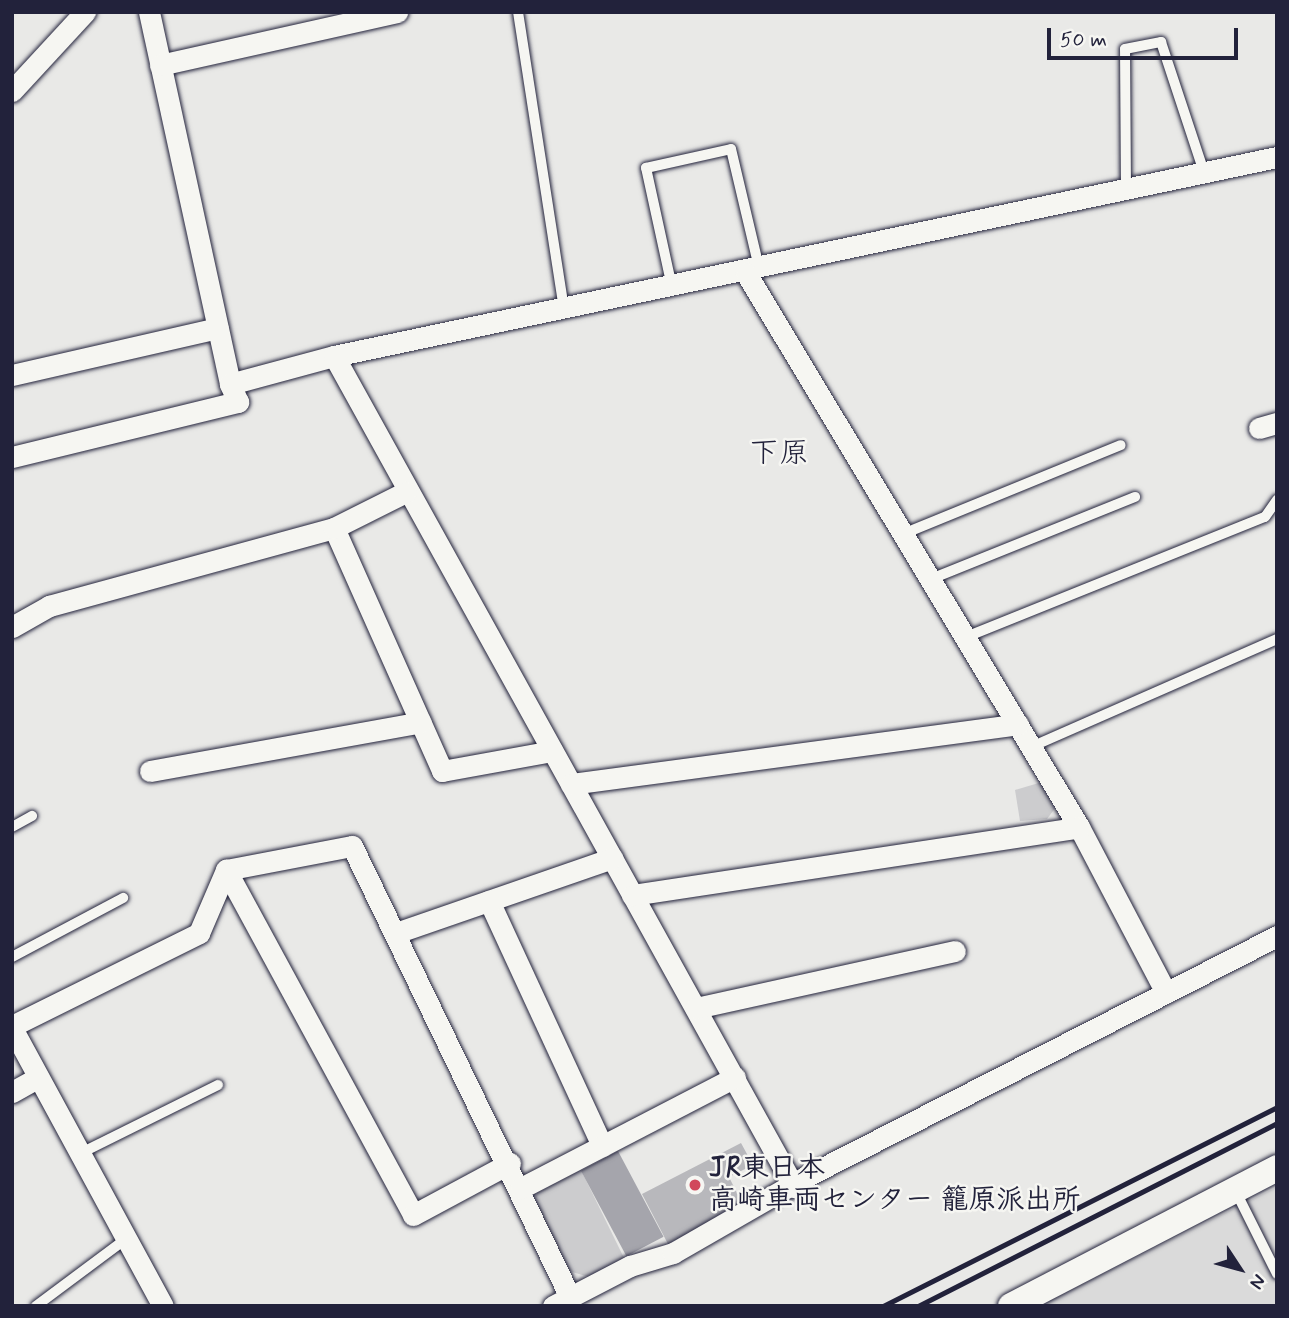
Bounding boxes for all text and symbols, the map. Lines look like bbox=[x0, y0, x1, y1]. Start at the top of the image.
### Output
scale bar bbox=[1051, 14, 1242, 58]
text: 50 m bbox=[1060, 26, 1107, 54]
district label: 下原 bbox=[749, 436, 809, 472]
place label: JR東日本 高崎車両センター 籠原派出所 bbox=[709, 1152, 1081, 1218]
marker: JR東日本 高崎車両センター 籠原派出所 bbox=[687, 1177, 703, 1193]
north arrow bbox=[1205, 1234, 1275, 1304]
text: N bbox=[1244, 1269, 1271, 1294]

